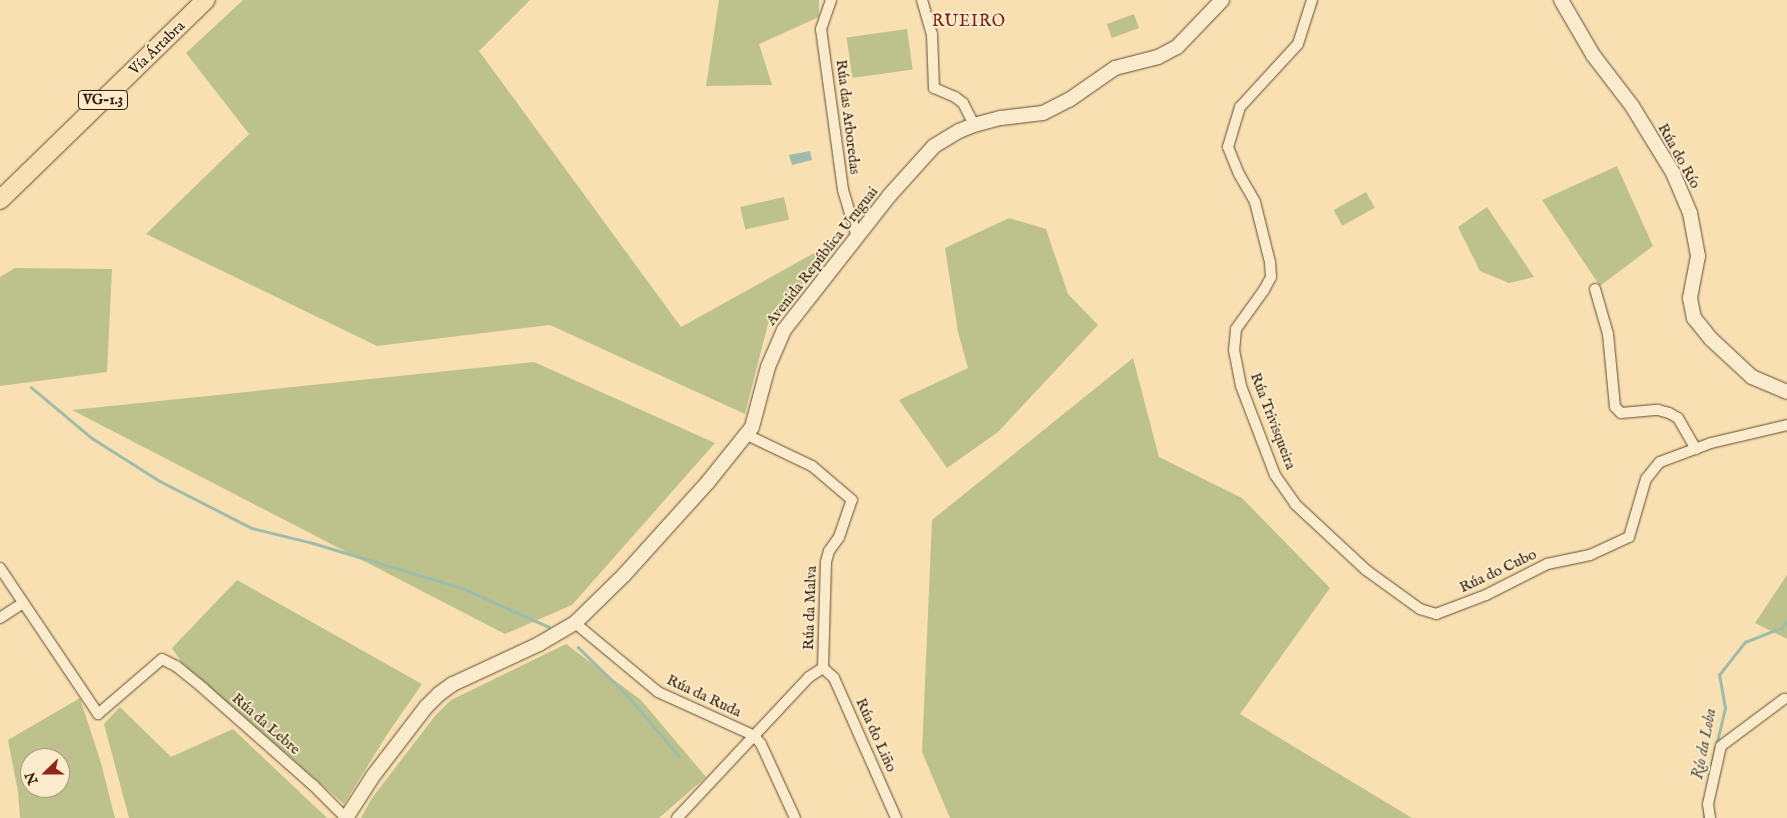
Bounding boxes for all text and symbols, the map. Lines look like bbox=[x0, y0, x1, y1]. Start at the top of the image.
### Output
district label: RUEIRO bbox=[931, 12, 1007, 32]
street label: Vía Ártabra bbox=[125, 17, 189, 79]
street label: Rúa das Arboredas bbox=[832, 58, 864, 176]
road number: VG-1.3 bbox=[77, 88, 129, 112]
street label: Rúa do Río bbox=[1654, 120, 1704, 192]
street label: Avenida República Uruguai bbox=[762, 183, 882, 329]
street label: Rúa Trivisqueira bbox=[1246, 370, 1300, 472]
street label: Rúa do Cubo bbox=[1457, 545, 1539, 597]
street label: Rúa da Malva bbox=[800, 566, 820, 650]
street label: Rúa da Ruda bbox=[664, 671, 744, 721]
street label: Rúa da Lebre bbox=[228, 689, 304, 759]
street label: Rúa do Liño bbox=[852, 695, 900, 775]
water label: Río da Loba bbox=[1689, 707, 1721, 781]
north arrow bbox=[20, 748, 70, 798]
text: N bbox=[21, 769, 43, 787]

